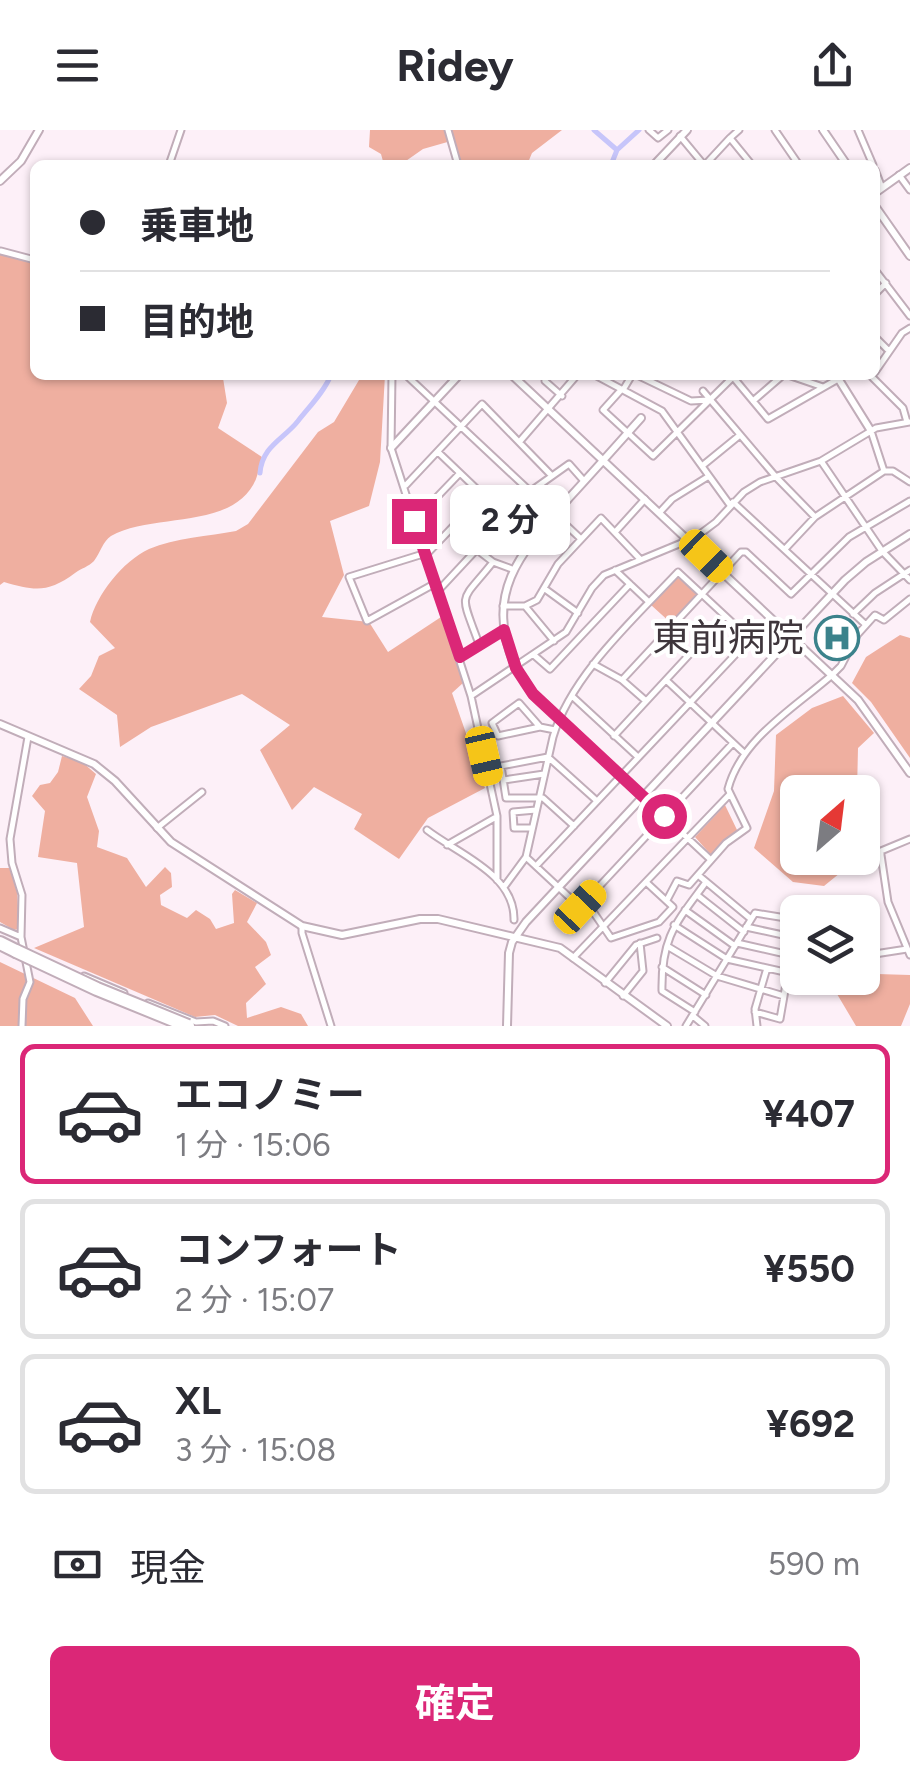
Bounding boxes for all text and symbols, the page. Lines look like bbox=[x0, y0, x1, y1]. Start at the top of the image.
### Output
icon: menu bbox=[50, 38, 105, 93]
text: Ridey bbox=[396, 38, 514, 92]
icon: share bbox=[805, 38, 860, 93]
text: 乗車地 bbox=[140, 203, 254, 249]
text: 目的地 bbox=[140, 299, 254, 345]
callout: 2 分 bbox=[449, 486, 569, 556]
route end bbox=[392, 499, 437, 544]
text: 2 分 bbox=[481, 501, 539, 539]
car bbox=[674, 524, 738, 588]
place label: 東前病院 bbox=[652, 615, 804, 661]
hospital icon: 東前病院 bbox=[814, 615, 860, 661]
car bbox=[463, 723, 505, 789]
north arrow bbox=[780, 775, 880, 875]
map controls bbox=[780, 775, 880, 995]
route start bbox=[642, 794, 687, 839]
car bbox=[549, 875, 611, 939]
button: layers bbox=[780, 895, 880, 995]
icon: car bbox=[55, 1069, 145, 1159]
text: エコノミー bbox=[175, 1072, 365, 1118]
text: ¥407 bbox=[763, 1091, 855, 1137]
text: 1 分 · 15:06 bbox=[175, 1126, 330, 1164]
icon: car bbox=[55, 1224, 145, 1314]
text: コンフォート bbox=[175, 1227, 402, 1273]
text: ¥550 bbox=[764, 1246, 855, 1292]
text: 2 分 · 15:07 bbox=[175, 1281, 334, 1319]
text: XL bbox=[175, 1378, 221, 1424]
icon: car bbox=[55, 1379, 145, 1469]
text: ¥692 bbox=[766, 1401, 855, 1447]
text: 3 分 · 15:08 bbox=[175, 1431, 336, 1469]
icon: cash bbox=[50, 1537, 105, 1592]
text: 現金 bbox=[130, 1545, 206, 1591]
text: 590 m bbox=[768, 1545, 860, 1583]
button: 確定 bbox=[50, 1646, 860, 1761]

